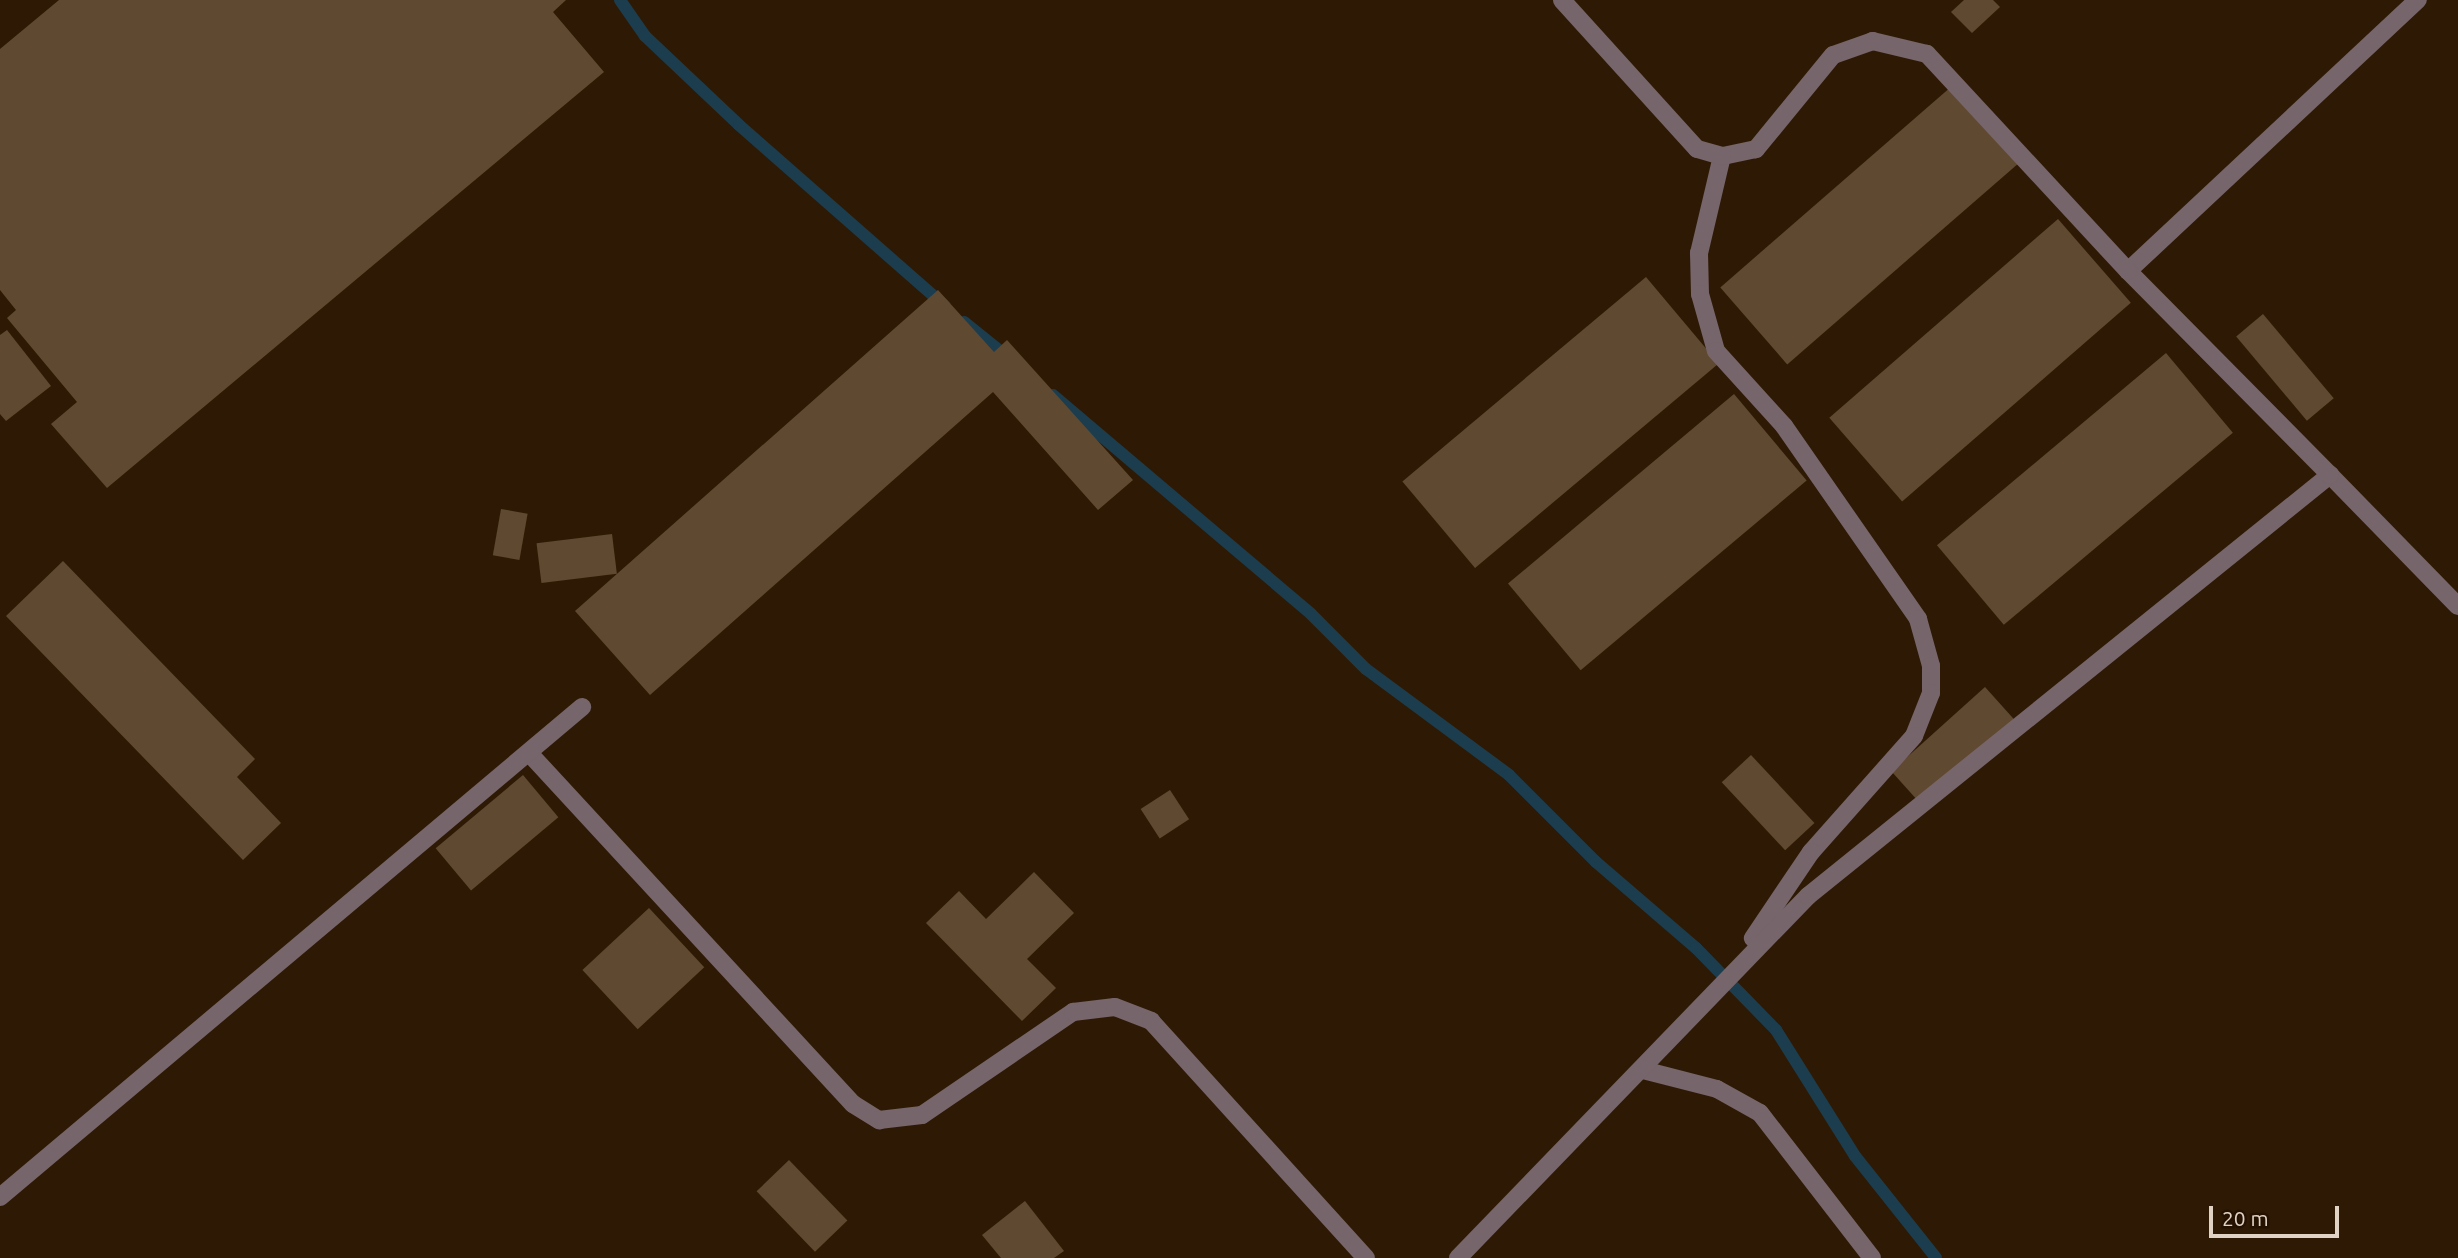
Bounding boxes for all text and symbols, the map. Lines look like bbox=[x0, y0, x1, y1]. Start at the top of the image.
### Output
scale bar bbox=[2213, 1192, 2342, 1236]
text: 20 m bbox=[2222, 1206, 2269, 1230]

